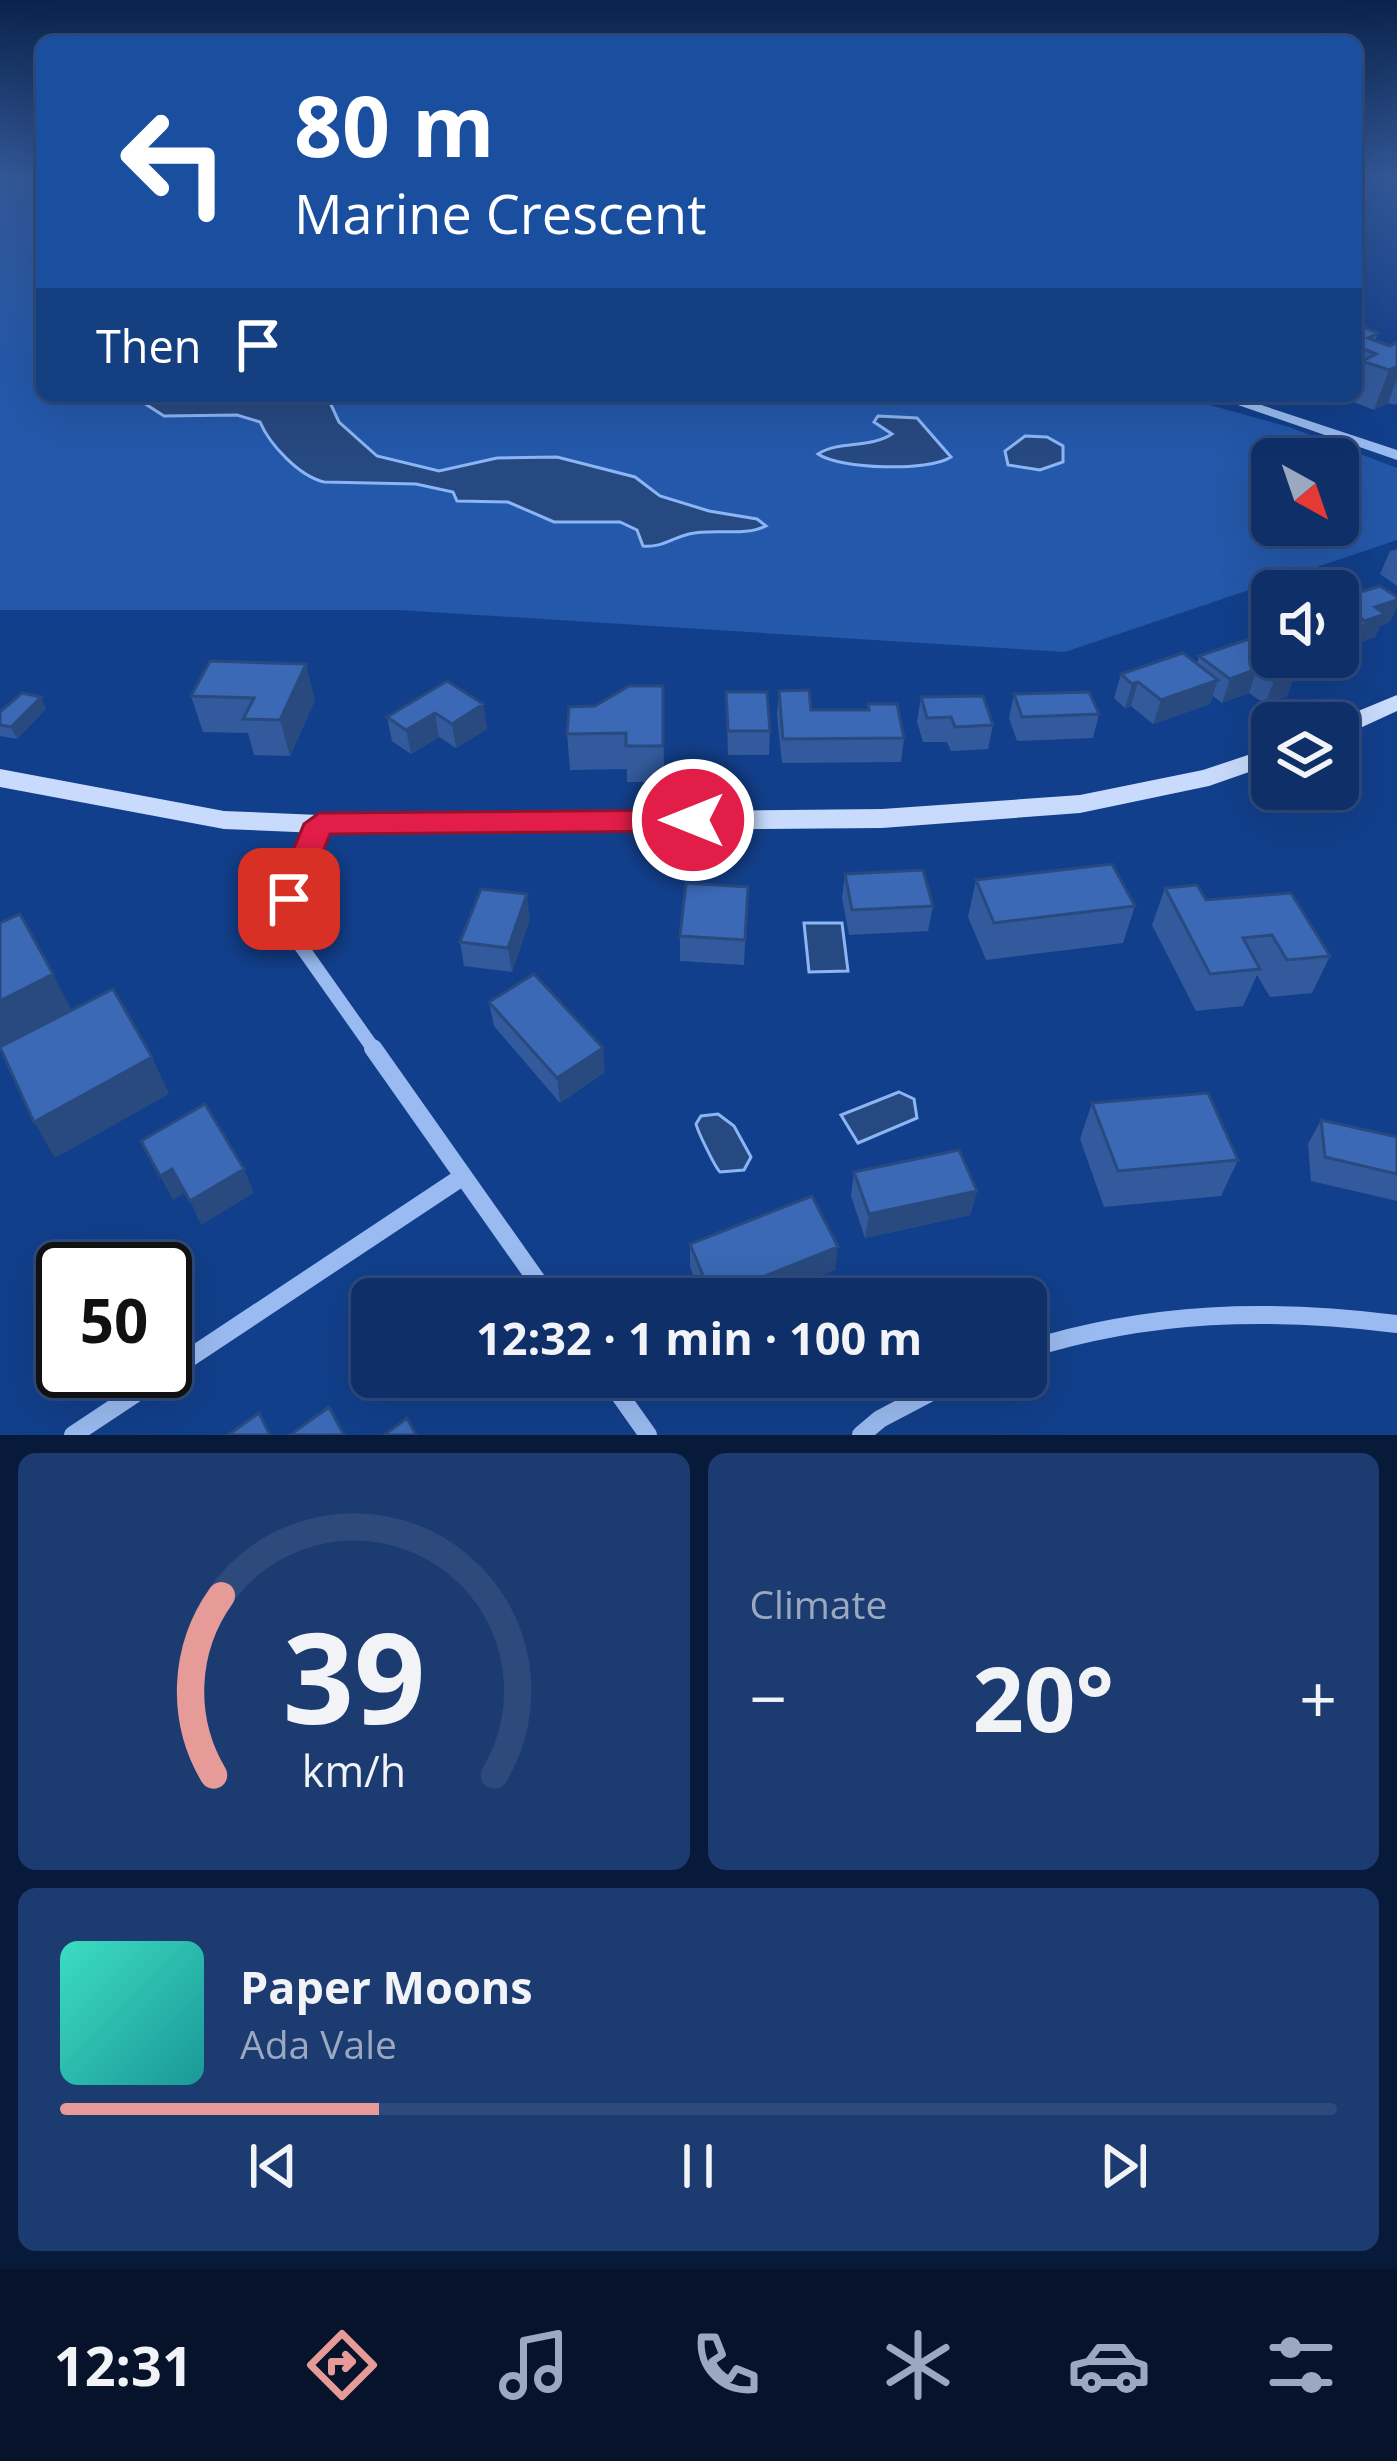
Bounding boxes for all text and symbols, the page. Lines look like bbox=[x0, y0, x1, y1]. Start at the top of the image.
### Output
text: 80 m bbox=[294, 67, 494, 182]
icon: left bbox=[96, 84, 252, 240]
text: Marine Crescent bbox=[294, 176, 706, 250]
icon: arrive bbox=[225, 312, 291, 378]
text: Then bbox=[96, 315, 201, 376]
north arrow bbox=[1251, 438, 1359, 546]
map controls bbox=[1251, 438, 1359, 810]
button: sound bbox=[1251, 570, 1359, 678]
button: layers bbox=[1251, 702, 1359, 810]
position arrow bbox=[630, 757, 756, 883]
pin bbox=[238, 848, 340, 950]
icon: arrive bbox=[256, 866, 322, 932]
speed limit sign: 50 bbox=[36, 1242, 192, 1398]
text: 12:32 · 1 min · 100 m bbox=[476, 1307, 922, 1368]
text: Climate bbox=[750, 1577, 887, 1630]
text: 39 bbox=[282, 1591, 425, 1761]
text: 20° bbox=[973, 1636, 1114, 1758]
text: − bbox=[750, 1652, 787, 1742]
text: + bbox=[1299, 1652, 1337, 1742]
text: km/h bbox=[302, 1740, 406, 1799]
text: Paper Moons bbox=[240, 1956, 533, 2017]
text: Ada Vale bbox=[240, 2017, 397, 2070]
icon: previous bbox=[240, 2133, 306, 2199]
icon: pause bbox=[665, 2133, 731, 2199]
icon: next bbox=[1091, 2133, 1157, 2199]
icon: directions bbox=[300, 2323, 384, 2407]
icon: music bbox=[492, 2323, 576, 2407]
icon: phone bbox=[684, 2323, 768, 2407]
icon: climate bbox=[876, 2323, 960, 2407]
icon: car bbox=[1067, 2323, 1151, 2407]
icon: filters bbox=[1259, 2323, 1343, 2407]
text: 12:31 bbox=[54, 2328, 193, 2402]

